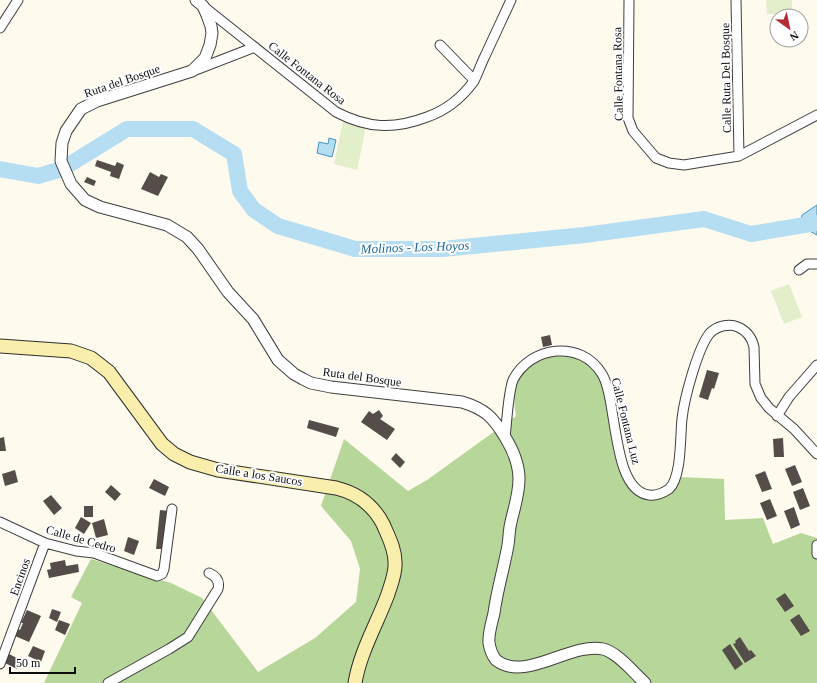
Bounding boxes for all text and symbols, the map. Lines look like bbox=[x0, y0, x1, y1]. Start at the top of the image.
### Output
north arrow bbox=[769, 8, 809, 48]
street label: Calle Ruta Del Bosque bbox=[718, 23, 734, 133]
street label: Calle Fontana Rosa bbox=[610, 26, 626, 121]
text: N bbox=[788, 29, 801, 44]
street label: Calle Fontana Rosa bbox=[266, 39, 349, 108]
street label: Ruta del Bosque bbox=[82, 61, 162, 101]
water label: Molinos - Los Hoyos bbox=[359, 238, 470, 256]
street label: Ruta del Bosque bbox=[322, 365, 402, 389]
street label: Calle Fontana Luz bbox=[608, 376, 644, 466]
street label: Calle a los Saucos bbox=[215, 461, 304, 489]
street label: Calle de Cedro bbox=[44, 522, 118, 556]
street label: Encinos bbox=[7, 556, 33, 598]
scale bar bbox=[10, 649, 75, 675]
text: 50 m bbox=[16, 656, 41, 670]

